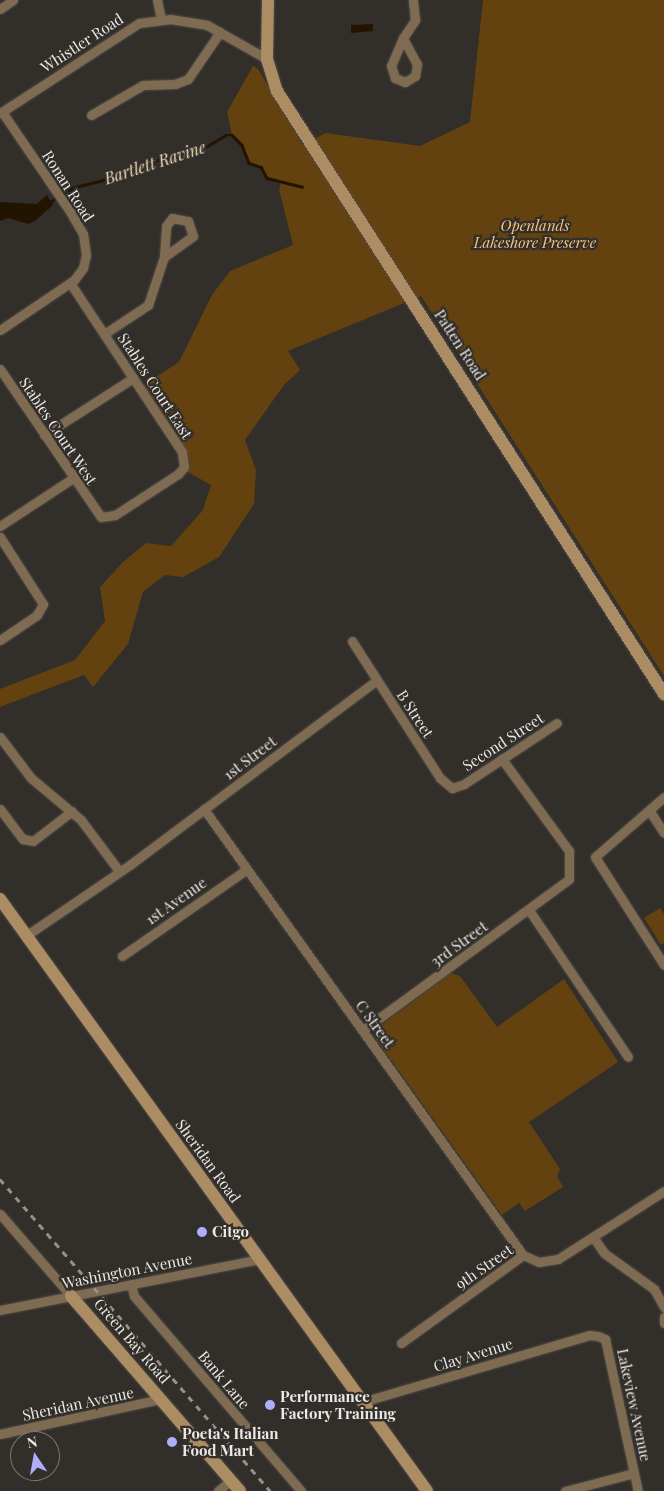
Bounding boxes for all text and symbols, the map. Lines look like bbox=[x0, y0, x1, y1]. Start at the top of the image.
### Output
street label: Whistler Road bbox=[37, 10, 127, 76]
water label: Bartlett Ravine bbox=[102, 138, 208, 188]
street label: Ronan Road bbox=[38, 147, 98, 225]
park label: Openlands Lakeshore Preserve bbox=[474, 216, 596, 251]
street label: Patten Road bbox=[431, 306, 489, 384]
street label: Stables Court East bbox=[114, 330, 196, 442]
street label: Stables Court West bbox=[15, 374, 101, 488]
street label: B Street bbox=[393, 687, 437, 741]
street label: Second Street bbox=[459, 709, 547, 775]
street label: 1st Street bbox=[220, 732, 280, 784]
street label: 1st Avenue bbox=[142, 873, 210, 929]
street label: 3rd Street bbox=[427, 917, 491, 971]
street label: C Street bbox=[352, 997, 398, 1051]
street label: Sheridan Road bbox=[172, 1116, 244, 1206]
place label: Citgo bbox=[212, 1223, 249, 1241]
marker: Citgo bbox=[196, 1226, 208, 1238]
street label: 9th Street bbox=[452, 1241, 516, 1293]
street label: Washington Avenue bbox=[60, 1250, 194, 1292]
street label: Green Bay Road bbox=[90, 1295, 174, 1387]
street label: Clay Avenue bbox=[431, 1334, 515, 1376]
street label: Bank Lane bbox=[194, 1347, 254, 1413]
street label: Lakeview Avenue bbox=[613, 1347, 655, 1463]
street label: Sheridan Avenue bbox=[20, 1383, 136, 1425]
place label: Performance Factory Training bbox=[280, 1387, 397, 1422]
marker: Performance Factory Training bbox=[264, 1399, 276, 1411]
place label: Poeta's Italian Food Mart bbox=[182, 1424, 278, 1459]
north arrow bbox=[10, 1431, 60, 1481]
text: N bbox=[25, 1431, 39, 1452]
marker: Poeta's Italian Food Mart bbox=[166, 1436, 178, 1448]

